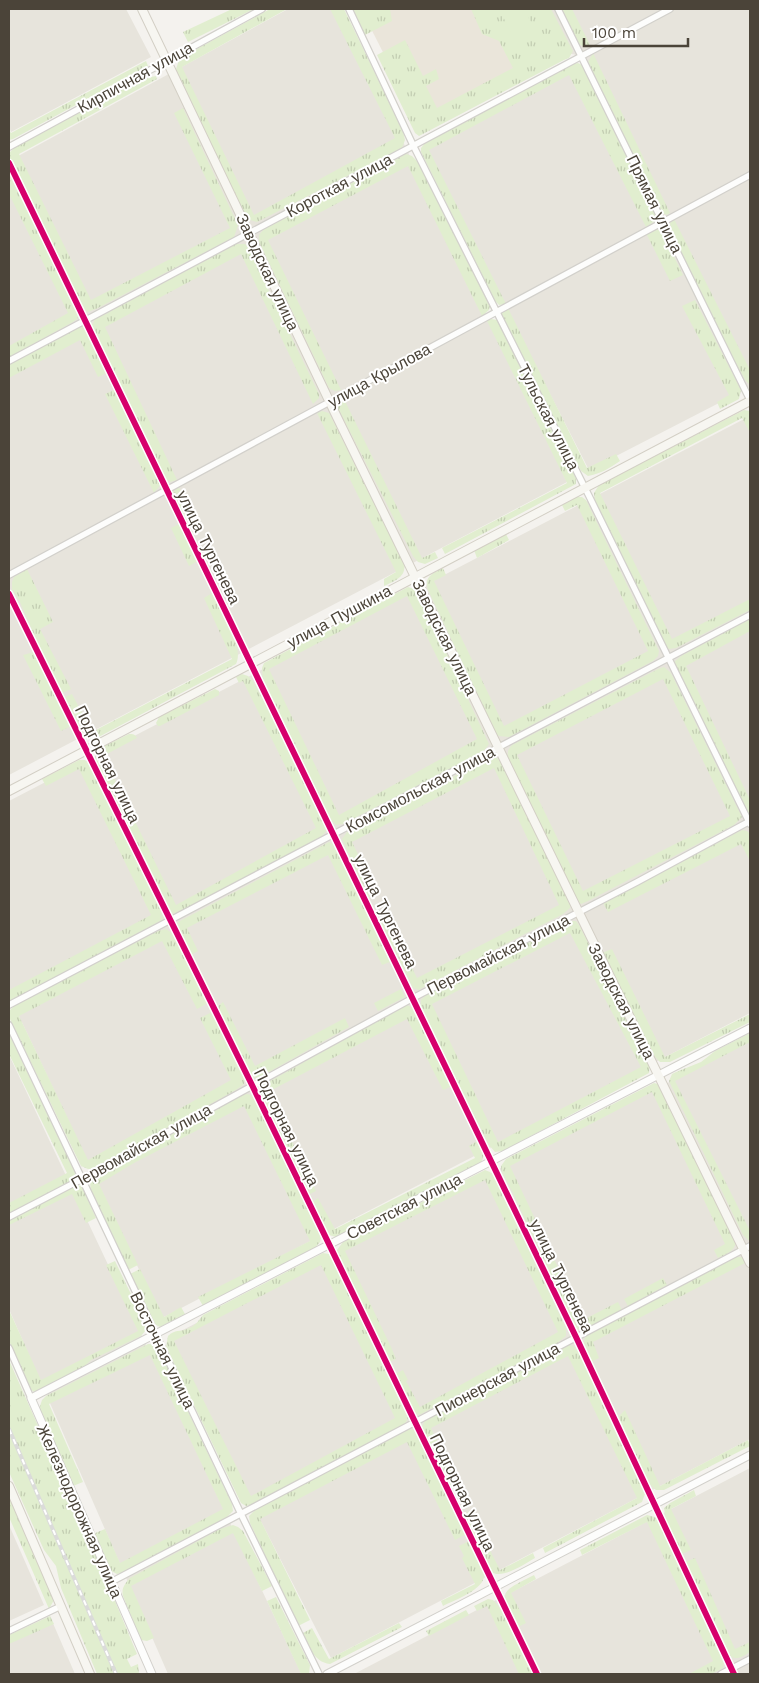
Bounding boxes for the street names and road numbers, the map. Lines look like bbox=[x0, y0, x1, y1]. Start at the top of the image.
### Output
street label: Кирпичная улица bbox=[74, 38, 196, 117]
street label: Короткая улица bbox=[283, 149, 396, 221]
street label: Прямая улица bbox=[623, 152, 687, 257]
street label: Заводская улица bbox=[232, 211, 303, 334]
street label: улица Крылова bbox=[324, 339, 434, 412]
street label: Тульская улица bbox=[514, 361, 584, 474]
street label: улица Тургенева bbox=[173, 487, 244, 607]
street label: Заводская улица bbox=[408, 576, 481, 699]
street label: улица Пушкина bbox=[284, 581, 395, 652]
street label: Подгорная улица bbox=[71, 702, 144, 826]
street label: Комсомольская улица bbox=[343, 742, 498, 837]
street label: улица Тургенева bbox=[350, 851, 421, 971]
street label: Первомайская улица bbox=[424, 910, 573, 999]
street label: Заводская улица bbox=[584, 940, 659, 1062]
street label: Подгорная улица bbox=[250, 1065, 323, 1189]
street label: Первомайская улица bbox=[68, 1100, 215, 1193]
street label: Советская улица bbox=[343, 1169, 465, 1244]
street label: улица Тургенева bbox=[526, 1216, 597, 1336]
street label: Восточная улица bbox=[126, 1289, 199, 1412]
street label: Пионерская улица bbox=[432, 1339, 563, 1420]
street label: Железнодорожная улица bbox=[33, 1421, 126, 1601]
street label: Подгорная улица bbox=[426, 1430, 499, 1554]

